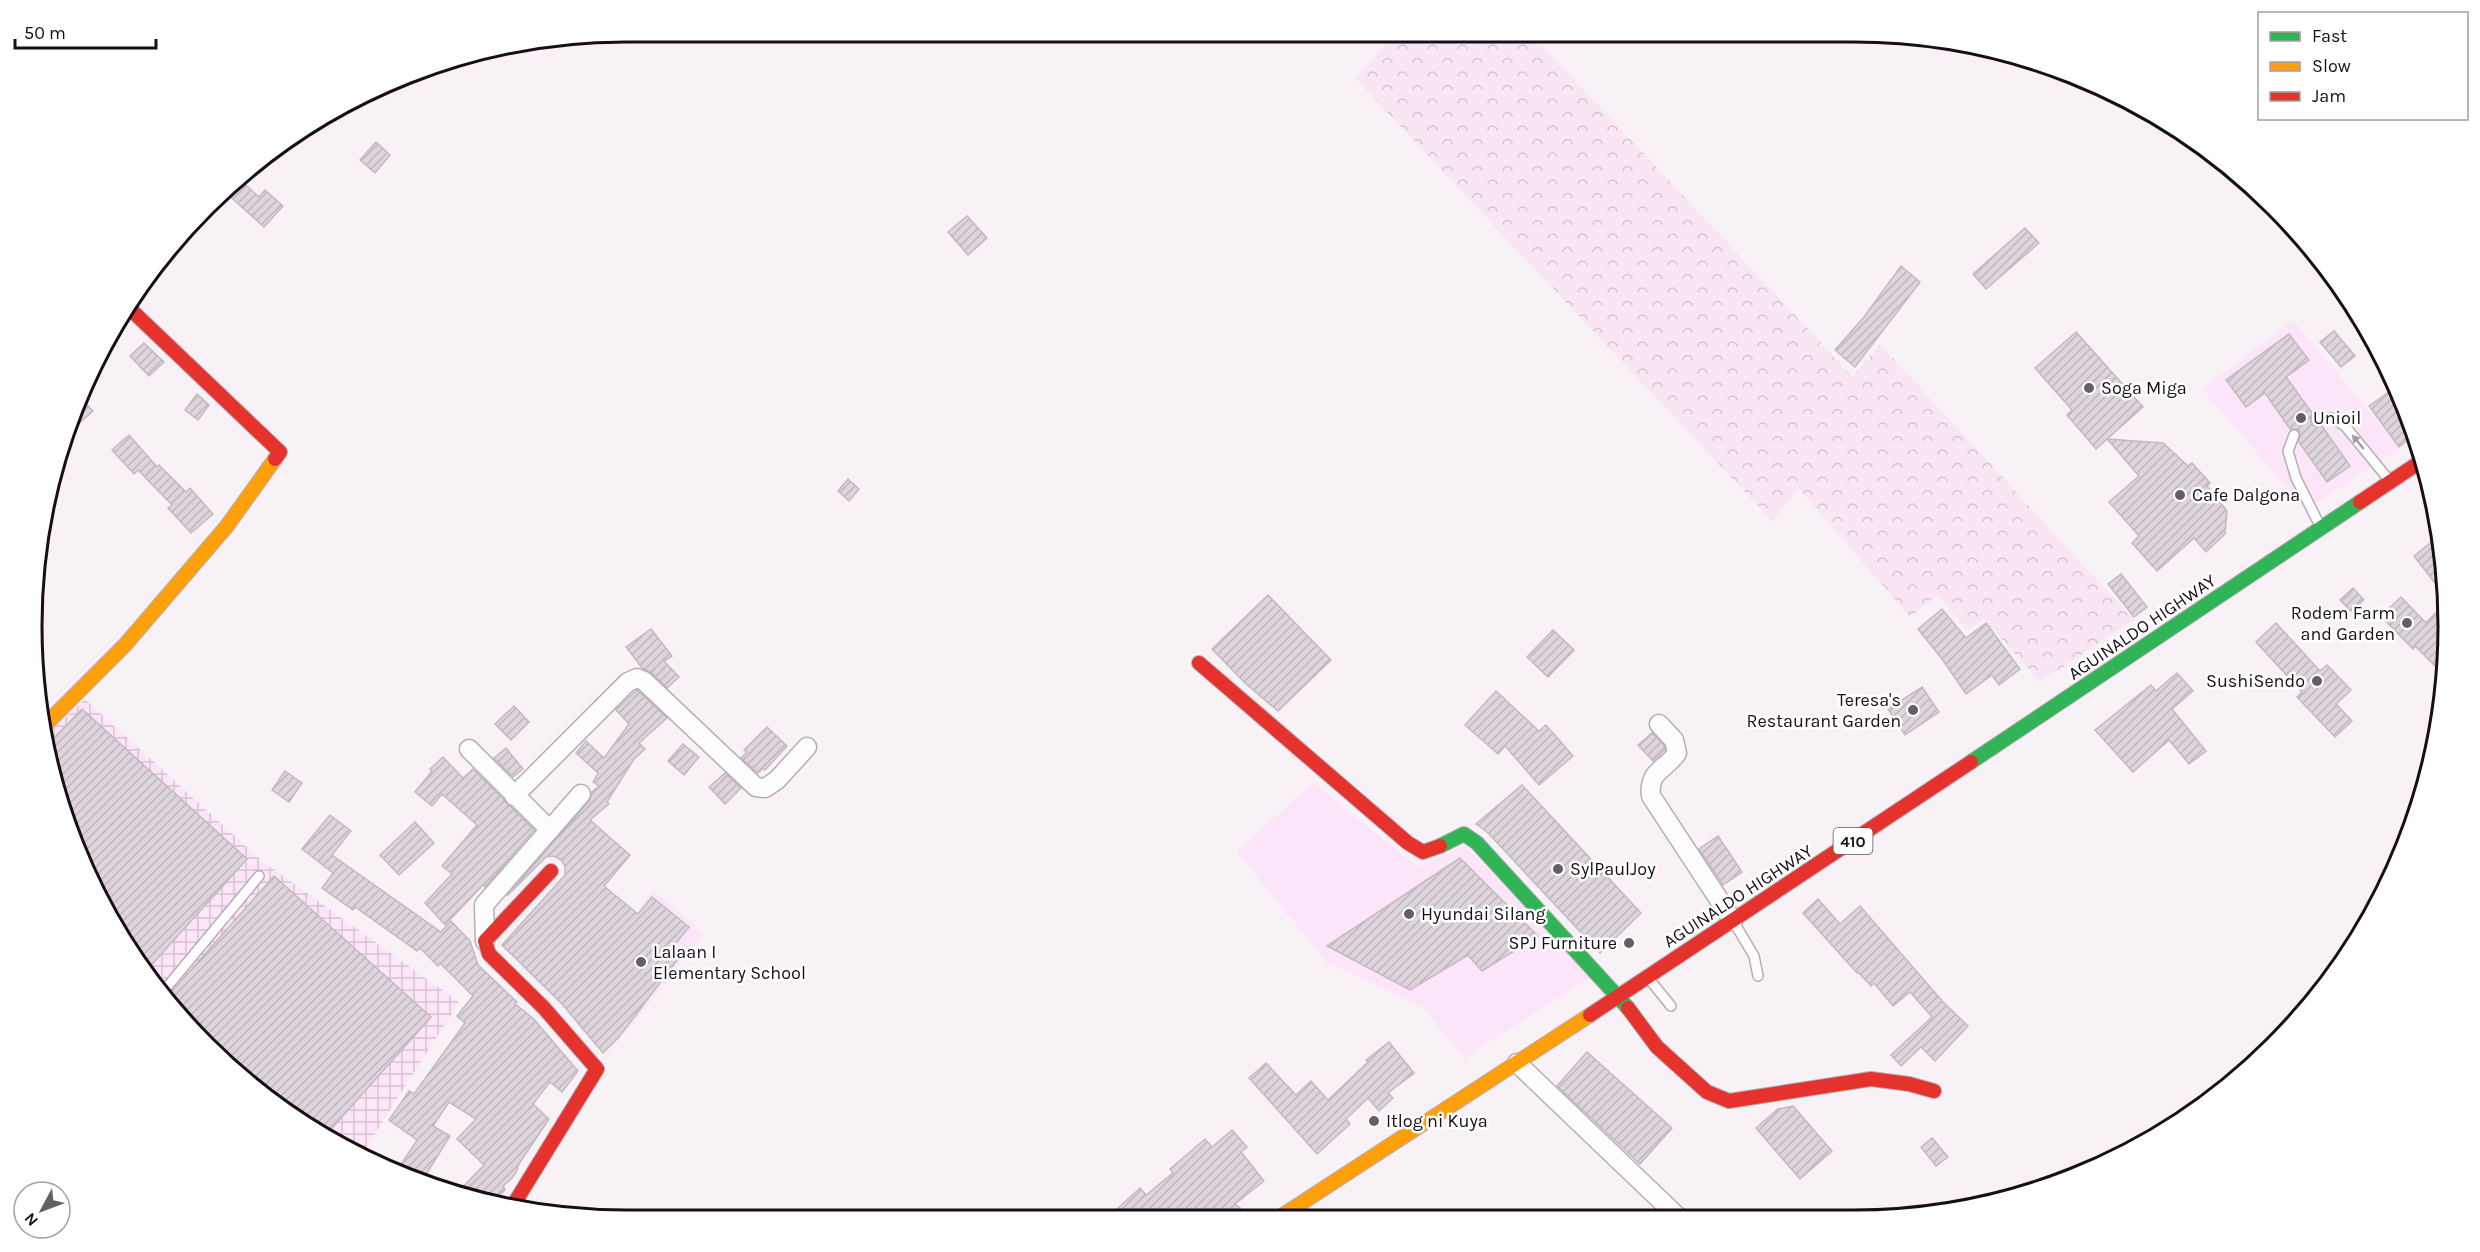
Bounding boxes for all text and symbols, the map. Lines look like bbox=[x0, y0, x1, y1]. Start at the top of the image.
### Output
scale bar bbox=[15, 12, 156, 50]
legend bbox=[2258, 12, 2468, 120]
text: 50 m bbox=[24, 22, 66, 44]
text: Fast bbox=[2312, 25, 2347, 47]
text: Slow bbox=[2312, 55, 2351, 77]
text: Jam bbox=[2312, 85, 2346, 107]
place label: Soga Miga bbox=[2101, 377, 2187, 399]
marker: Soga Miga bbox=[2082, 381, 2096, 395]
place label: Unioil bbox=[2313, 407, 2361, 429]
marker: Unioil bbox=[2294, 411, 2308, 425]
one-way arrow bbox=[2352, 434, 2365, 450]
place label: Cafe Dalgona bbox=[2192, 484, 2300, 506]
marker: Cafe Dalgona bbox=[2173, 488, 2187, 502]
street label: AGUINALDO HIGHWAY bbox=[2064, 569, 2220, 685]
place label: Rodem Farm and Garden bbox=[2291, 602, 2395, 645]
marker: Rodem Farm and Garden bbox=[2400, 616, 2414, 630]
place label: SushiSendo bbox=[2206, 670, 2305, 692]
marker: SushiSendo bbox=[2310, 674, 2324, 688]
place label: Teresa's Restaurant Garden bbox=[1747, 689, 1901, 732]
marker: Teresa's Restaurant Garden bbox=[1906, 703, 1920, 717]
road number: 410 bbox=[1834, 828, 1872, 854]
street label: AGUINALDO HIGHWAY bbox=[1659, 839, 1817, 952]
place label: SylPaulJoy bbox=[1570, 858, 1656, 880]
marker: SylPaulJoy bbox=[1551, 862, 1565, 876]
place label: Hyundai Silang bbox=[1421, 903, 1546, 925]
marker: Hyundai Silang bbox=[1402, 907, 1416, 921]
place label: SPJ Furniture bbox=[1509, 932, 1617, 954]
marker: SPJ Furniture bbox=[1622, 936, 1636, 950]
place label: Lalaan I Elementary School bbox=[653, 941, 806, 984]
marker: Lalaan I Elementary School bbox=[634, 955, 648, 969]
place label: Itlog ni Kuya bbox=[1386, 1110, 1488, 1132]
marker: Itlog ni Kuya bbox=[1367, 1114, 1381, 1128]
north arrow bbox=[12, 1180, 72, 1240]
text: N bbox=[20, 1209, 42, 1230]

